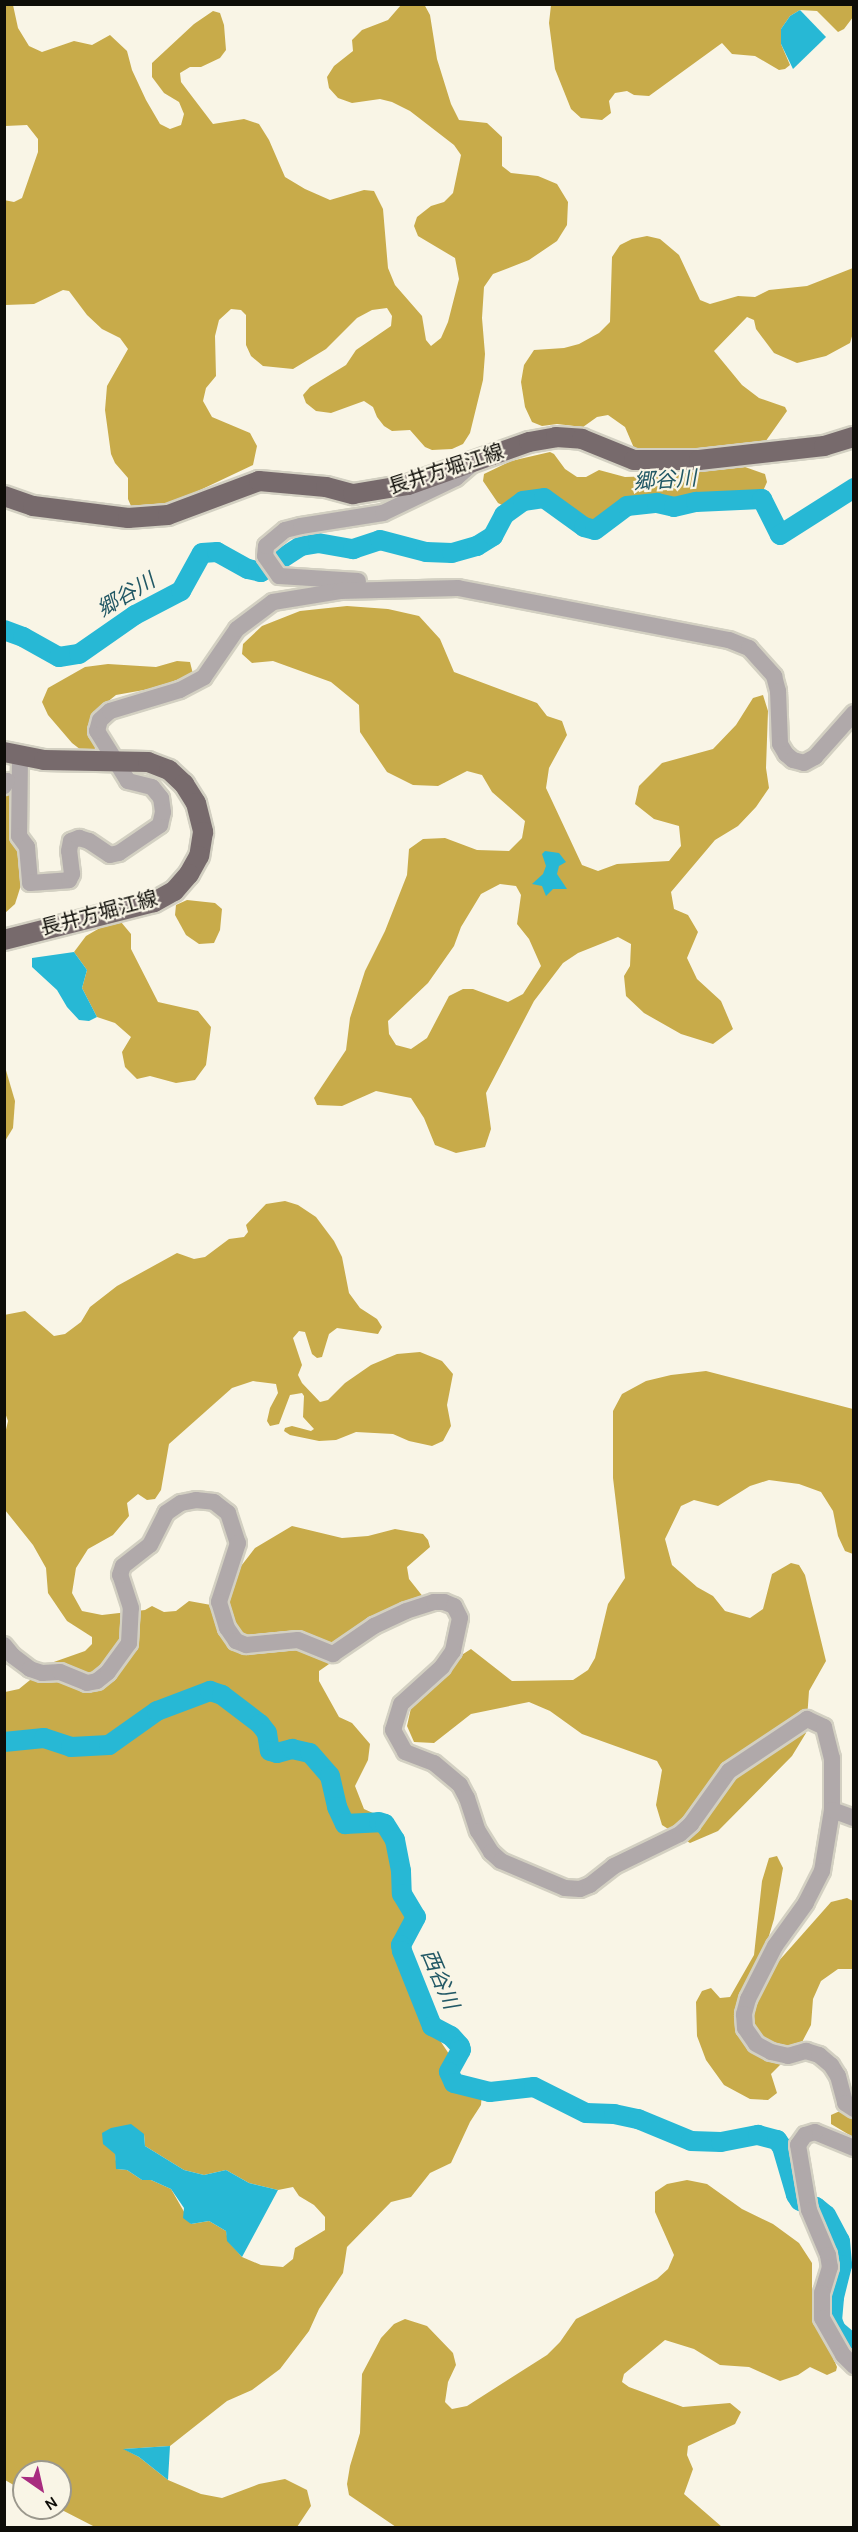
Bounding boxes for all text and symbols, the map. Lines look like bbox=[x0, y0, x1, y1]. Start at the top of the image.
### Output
street label: 長井方堀江線 bbox=[385, 439, 507, 499]
water label: 郷谷川 bbox=[633, 465, 697, 495]
water label: 郷谷川 bbox=[93, 568, 159, 622]
street label: 長井方堀江線 bbox=[38, 886, 160, 940]
water label: 西谷川 bbox=[416, 1945, 464, 2013]
north arrow bbox=[12, 2460, 72, 2520]
text: N bbox=[41, 2493, 61, 2515]

